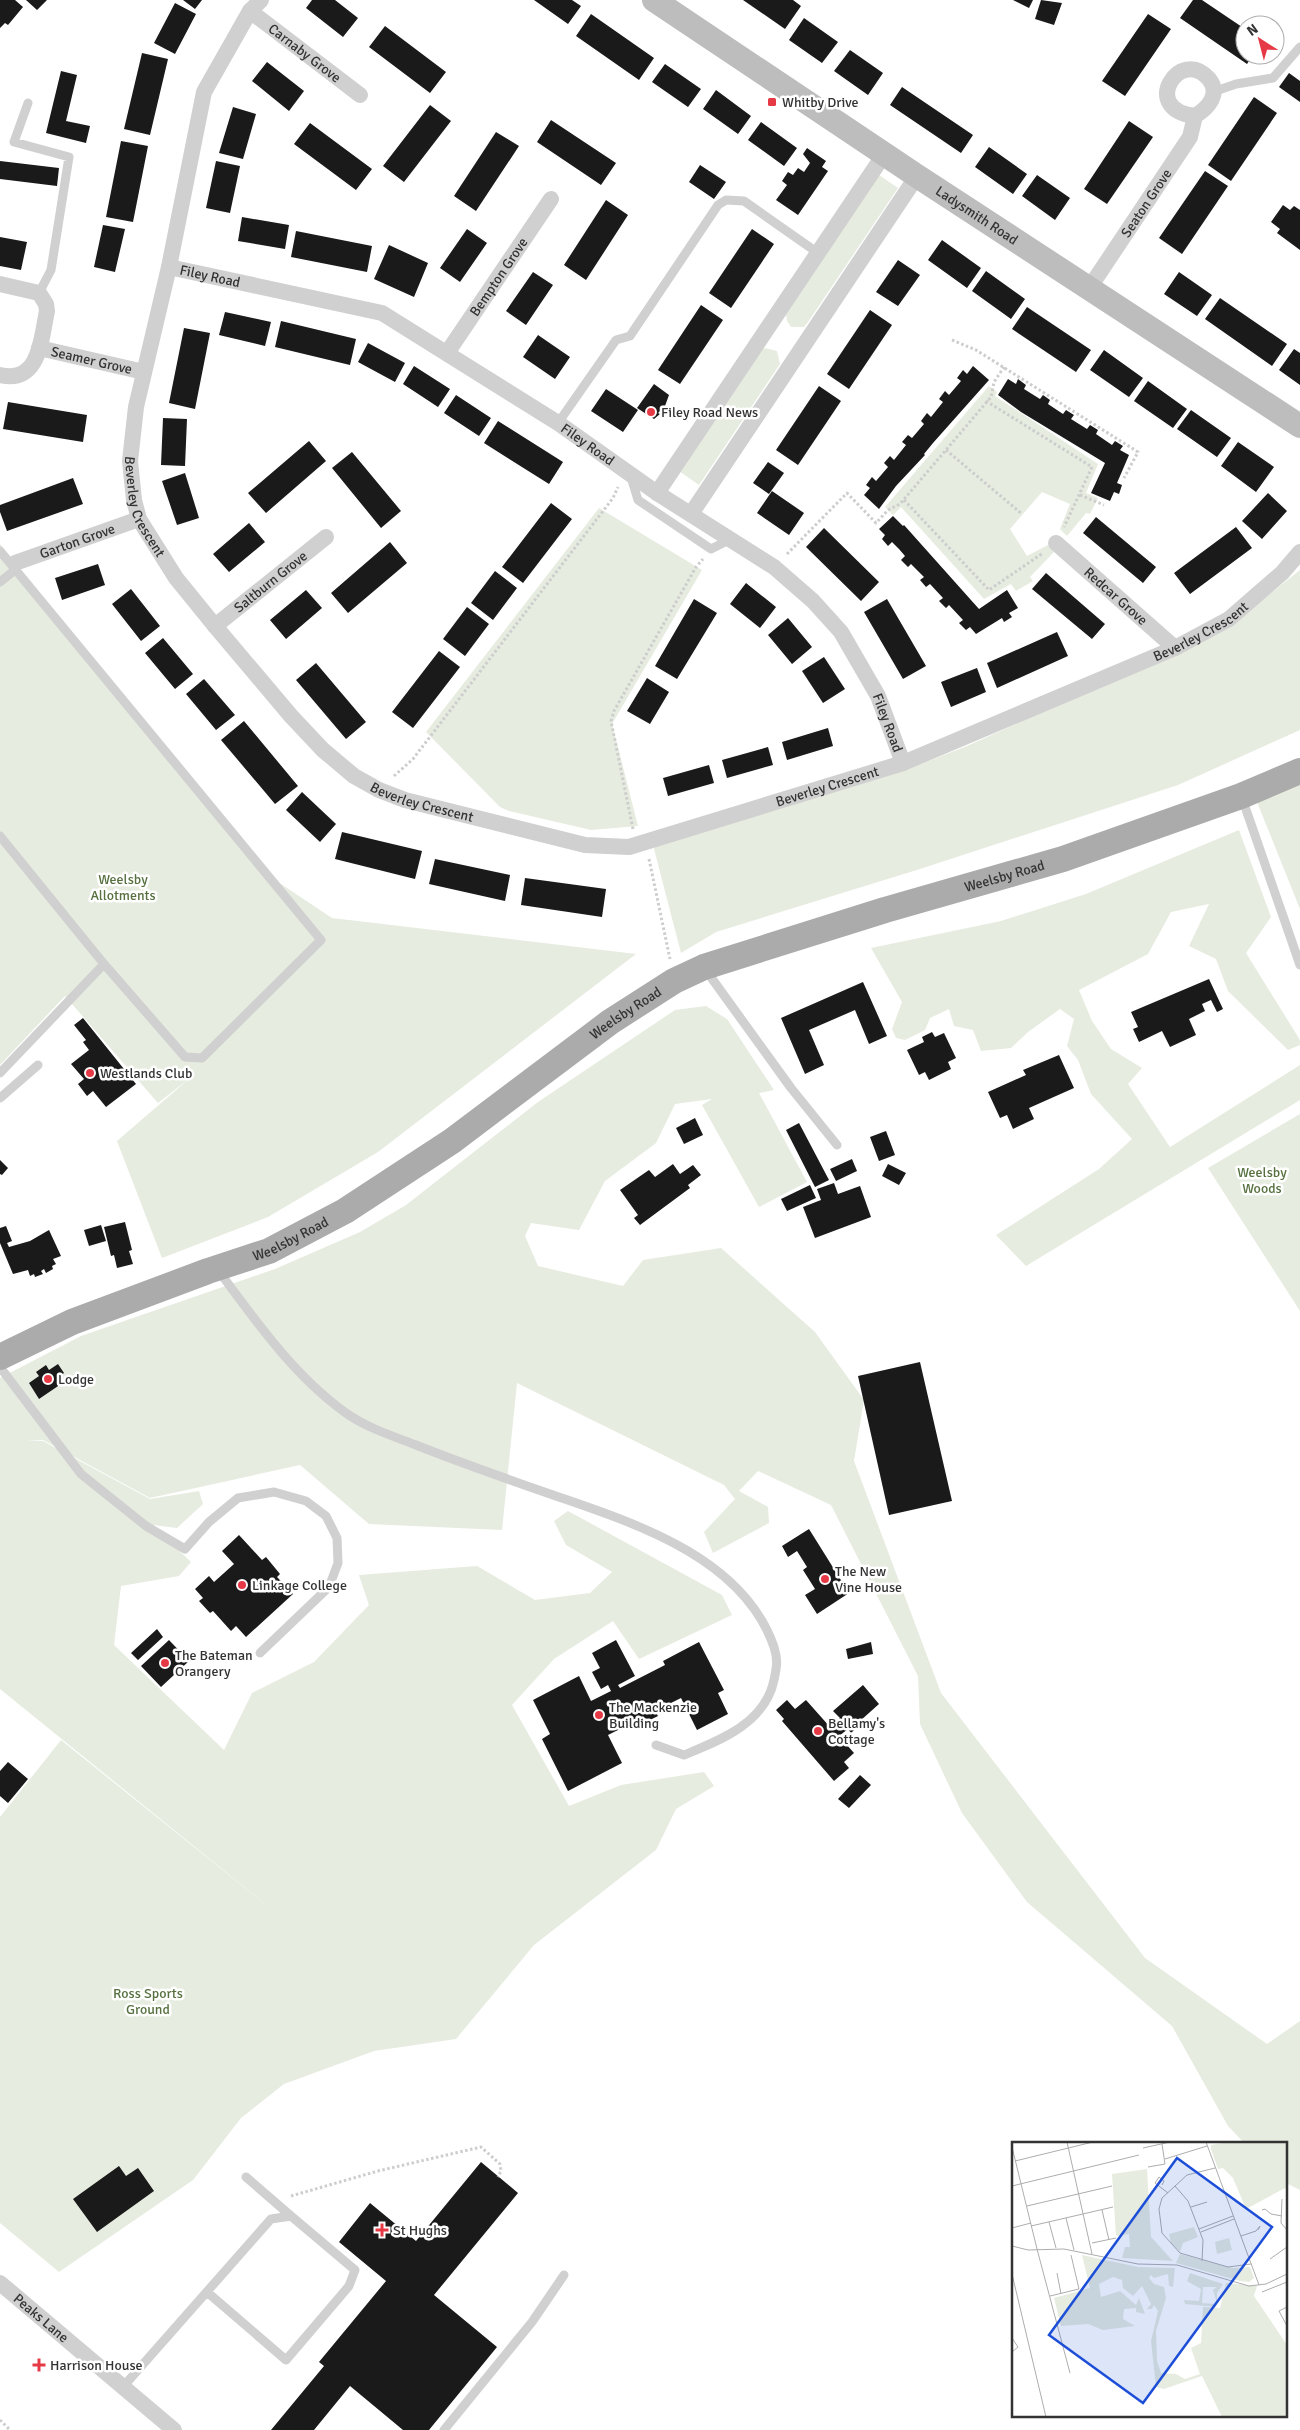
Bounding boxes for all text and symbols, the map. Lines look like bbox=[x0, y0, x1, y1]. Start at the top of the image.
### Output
north arrow bbox=[1235, 15, 1285, 65]
street label: Carnaby Grove bbox=[265, 20, 344, 86]
text: N bbox=[1244, 20, 1262, 40]
place label: Whitby Drive bbox=[782, 94, 858, 111]
marker: Whitby Drive bbox=[766, 96, 778, 108]
street label: Seaton Grove bbox=[1118, 166, 1175, 241]
street label: Ladysmith Road bbox=[932, 182, 1021, 249]
street label: Bempton Grove bbox=[466, 235, 531, 320]
street label: Filey Road bbox=[178, 262, 242, 291]
street label: Seamer Grove bbox=[49, 343, 134, 378]
place label: Filey Road News bbox=[661, 404, 758, 421]
marker: Filey Road News bbox=[645, 406, 657, 418]
street label: Filey Road bbox=[558, 420, 618, 469]
street label: Beverley Crescent bbox=[121, 455, 169, 560]
street label: Garton Grove bbox=[37, 520, 117, 563]
street label: Saltburn Grove bbox=[231, 548, 311, 616]
street label: Redcar Grove bbox=[1080, 564, 1151, 629]
street label: Beverley Crescent bbox=[1151, 598, 1252, 665]
street label: Filey Road bbox=[869, 691, 906, 755]
street label: Beverley Crescent bbox=[774, 763, 881, 810]
street label: Beverley Crescent bbox=[367, 779, 475, 826]
street label: Weelsby Road bbox=[962, 857, 1046, 896]
park label: Weelsby Allotments bbox=[90, 871, 156, 904]
street label: Weelsby Road bbox=[587, 983, 665, 1043]
place label: Westlands Club bbox=[100, 1065, 192, 1082]
marker: Westlands Club bbox=[84, 1067, 96, 1079]
park label: Weelsby Woods bbox=[1237, 1164, 1287, 1197]
street label: Weelsby Road bbox=[251, 1213, 331, 1265]
place label: Lodge bbox=[58, 1371, 94, 1388]
marker: Lodge bbox=[42, 1373, 54, 1385]
place label: The New Vine House bbox=[835, 1563, 902, 1596]
marker: The New Vine House bbox=[819, 1573, 831, 1585]
place label: Linkage College bbox=[252, 1577, 347, 1594]
marker: Linkage College bbox=[236, 1579, 248, 1591]
place label: The Bateman Orangery bbox=[175, 1647, 253, 1680]
marker: The Bateman Orangery bbox=[159, 1657, 171, 1669]
place label: The Mackenzie Building bbox=[609, 1699, 697, 1732]
marker: The Mackenzie Building bbox=[593, 1709, 605, 1721]
place label: Bellamy's Cottage bbox=[828, 1715, 885, 1748]
marker: Bellamy's Cottage bbox=[812, 1725, 824, 1737]
park label: Ross Sports Ground bbox=[113, 1985, 183, 2018]
inset map bbox=[1012, 2142, 1288, 2418]
place label: St Hughs bbox=[393, 2222, 447, 2239]
marker: St Hughs bbox=[375, 2223, 389, 2237]
street label: Peaks Lane bbox=[10, 2290, 72, 2346]
place label: Harrison House bbox=[50, 2357, 143, 2374]
marker: Harrison House bbox=[32, 2358, 46, 2372]

